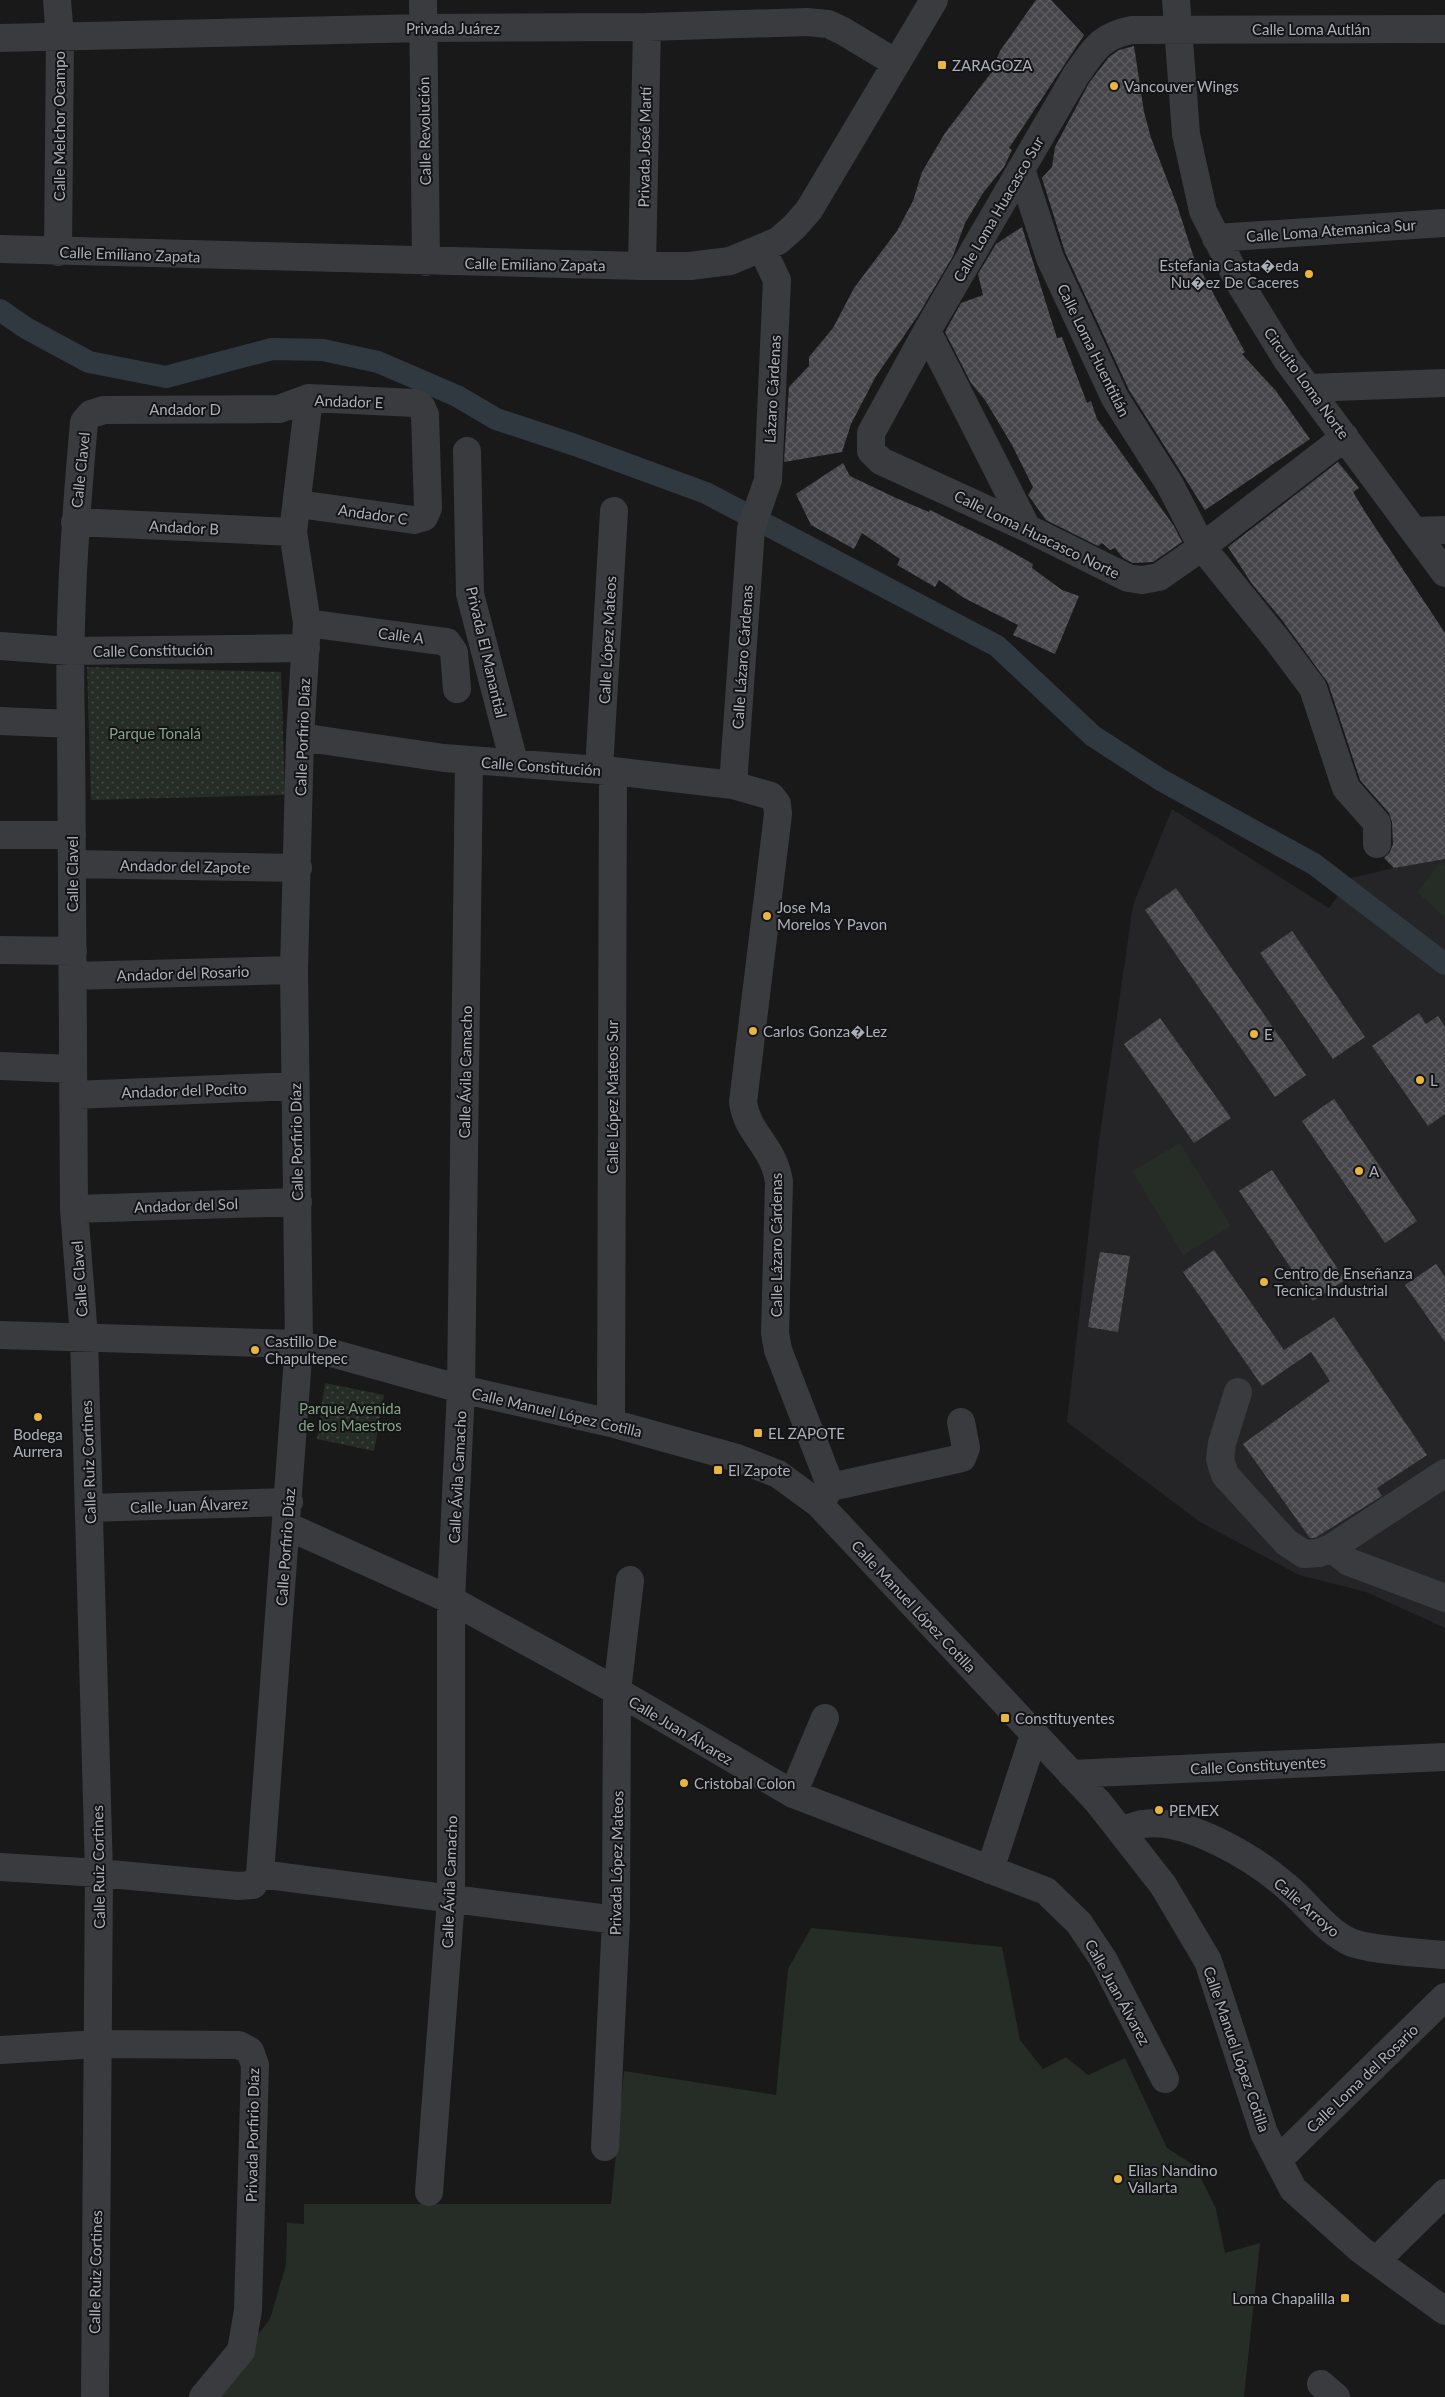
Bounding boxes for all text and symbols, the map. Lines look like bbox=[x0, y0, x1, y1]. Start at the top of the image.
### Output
street label: Privada Juárez bbox=[406, 19, 500, 37]
street label: Calle Loma Autlán bbox=[1252, 20, 1370, 38]
street label: Calle Melchor Ocampo bbox=[50, 51, 68, 201]
place label: ZARAGOZA bbox=[952, 56, 1033, 74]
marker: ZARAGOZA bbox=[936, 59, 948, 71]
street label: Calle Revolución bbox=[414, 77, 434, 185]
place label: Vancouver Wings bbox=[1124, 77, 1239, 95]
marker: Vancouver Wings bbox=[1108, 80, 1120, 92]
street label: Privada José Martí bbox=[634, 86, 654, 208]
street label: Calle Loma Huacasco Sur bbox=[949, 133, 1047, 285]
street label: Calle Loma Atemanica Sur bbox=[1246, 215, 1417, 245]
street label: Calle Emiliano Zapata bbox=[59, 243, 201, 265]
street label: Calle Emiliano Zapata bbox=[464, 254, 606, 274]
place label: Estefania Casta�eda Nu�ez De Caceres bbox=[1159, 256, 1299, 291]
marker: Estefania Casta�eda Nu�ez De Caceres bbox=[1303, 268, 1315, 280]
street label: Calle Loma Huentitlán bbox=[1054, 281, 1134, 419]
street label: Circuito Loma Norte bbox=[1261, 324, 1354, 442]
street label: Lázaro Cárdenas bbox=[760, 335, 784, 443]
street label: Andador E bbox=[314, 391, 384, 411]
street label: Andador D bbox=[149, 400, 221, 418]
street label: Calle Clavel bbox=[67, 431, 93, 509]
street label: Calle Loma Huacasco Norte bbox=[951, 486, 1123, 582]
street label: Andador C bbox=[337, 500, 409, 528]
street label: Andador B bbox=[149, 516, 219, 538]
street label: Calle López Mateos bbox=[595, 575, 619, 705]
street label: Calle Lázaro Cárdenas bbox=[728, 584, 756, 730]
street label: Privada El Manantial bbox=[463, 585, 511, 719]
street label: Calle A bbox=[377, 623, 426, 647]
street label: Calle Constitución bbox=[93, 640, 213, 660]
street label: Calle Porfirio Díaz bbox=[291, 678, 313, 796]
park label: Parque Tonalá bbox=[109, 724, 201, 742]
street label: Calle Constitución bbox=[480, 753, 602, 779]
street label: Calle Clavel bbox=[63, 836, 81, 912]
street label: Andador del Zapote bbox=[120, 856, 250, 876]
place label: Jose Ma Morelos Y Pavon bbox=[777, 898, 887, 933]
marker: Jose Ma Morelos Y Pavon bbox=[761, 910, 773, 922]
street label: Andador del Rosario bbox=[116, 962, 250, 984]
street label: Calle Ávila Camacho bbox=[455, 1005, 475, 1139]
street label: Calle López Mateos Sur bbox=[603, 1020, 621, 1174]
place label: Carlos Gonza�Lez bbox=[763, 1022, 887, 1040]
marker: Carlos Gonza�Lez bbox=[747, 1025, 759, 1037]
place label: E bbox=[1264, 1025, 1273, 1043]
marker: E bbox=[1248, 1028, 1260, 1040]
place label: L bbox=[1430, 1071, 1438, 1089]
marker: L bbox=[1414, 1074, 1426, 1086]
street label: Andador del Pocito bbox=[121, 1079, 247, 1101]
street label: Calle Porfirio Díaz bbox=[286, 1083, 306, 1201]
place label: A bbox=[1369, 1162, 1380, 1180]
marker: A bbox=[1353, 1165, 1365, 1177]
street label: Calle Lázaro Cárdenas bbox=[767, 1173, 785, 1317]
street label: Andador del Sol bbox=[134, 1194, 238, 1216]
street label: Calle Clavel bbox=[67, 1240, 91, 1318]
place label: Centro de Enseñanza Tecnica Industrial bbox=[1274, 1264, 1413, 1299]
marker: Centro de Enseñanza Tecnica Industrial bbox=[1258, 1276, 1270, 1288]
place label: Castillo De Chapultepec bbox=[265, 1332, 348, 1367]
marker: Castillo De Chapultepec bbox=[249, 1344, 261, 1356]
street label: Calle Manuel López Cotilla bbox=[470, 1384, 644, 1440]
park label: Parque Avenida de los Maestros bbox=[298, 1399, 402, 1434]
street label: Calle Ruiz Cortines bbox=[77, 1400, 99, 1524]
street label: Calle Ávila Camacho bbox=[445, 1410, 469, 1544]
marker: Bodega Aurrera bbox=[32, 1411, 44, 1423]
place label: EL ZAPOTE bbox=[768, 1424, 845, 1442]
place label: Bodega Aurrera bbox=[13, 1425, 63, 1460]
marker: EL ZAPOTE bbox=[752, 1427, 764, 1439]
place label: El Zapote bbox=[728, 1461, 791, 1479]
marker: El Zapote bbox=[712, 1464, 724, 1476]
street label: Calle Porfirio Díaz bbox=[272, 1487, 298, 1606]
street label: Calle Juan Álvarez bbox=[130, 1494, 249, 1516]
street label: Calle Manuel López Cotilla bbox=[848, 1536, 980, 1676]
street label: Calle Juan Álvarez bbox=[626, 1692, 736, 1768]
place label: Constituyentes bbox=[1015, 1709, 1115, 1727]
marker: Constituyentes bbox=[999, 1712, 1011, 1724]
street label: Calle Constituyentes bbox=[1190, 1752, 1326, 1778]
place label: Cristobal Colon bbox=[694, 1774, 795, 1792]
marker: Cristobal Colon bbox=[678, 1777, 690, 1789]
street label: Privada López Mateos bbox=[606, 1791, 626, 1935]
place label: PEMEX bbox=[1169, 1801, 1219, 1819]
marker: PEMEX bbox=[1153, 1804, 1165, 1816]
street label: Calle Ruiz Cortines bbox=[88, 1805, 108, 1929]
street label: Calle Ávila Camacho bbox=[438, 1815, 460, 1949]
street label: Calle Arroyo bbox=[1271, 1874, 1343, 1940]
street label: Calle Juan Álvarez bbox=[1082, 1936, 1155, 2048]
street label: Calle Manuel López Cotilla bbox=[1200, 1964, 1274, 2134]
street label: Calle Loma del Rosario bbox=[1302, 2020, 1422, 2136]
street label: Privada Porfirio Díaz bbox=[242, 2067, 262, 2202]
place label: Elias Nandino Vallarta bbox=[1128, 2161, 1217, 2196]
marker: Elias Nandino Vallarta bbox=[1112, 2173, 1124, 2185]
street label: Calle Ruiz Cortines bbox=[85, 2210, 105, 2334]
place label: Loma Chapalilla bbox=[1232, 2289, 1335, 2307]
marker: Loma Chapalilla bbox=[1339, 2292, 1351, 2304]

